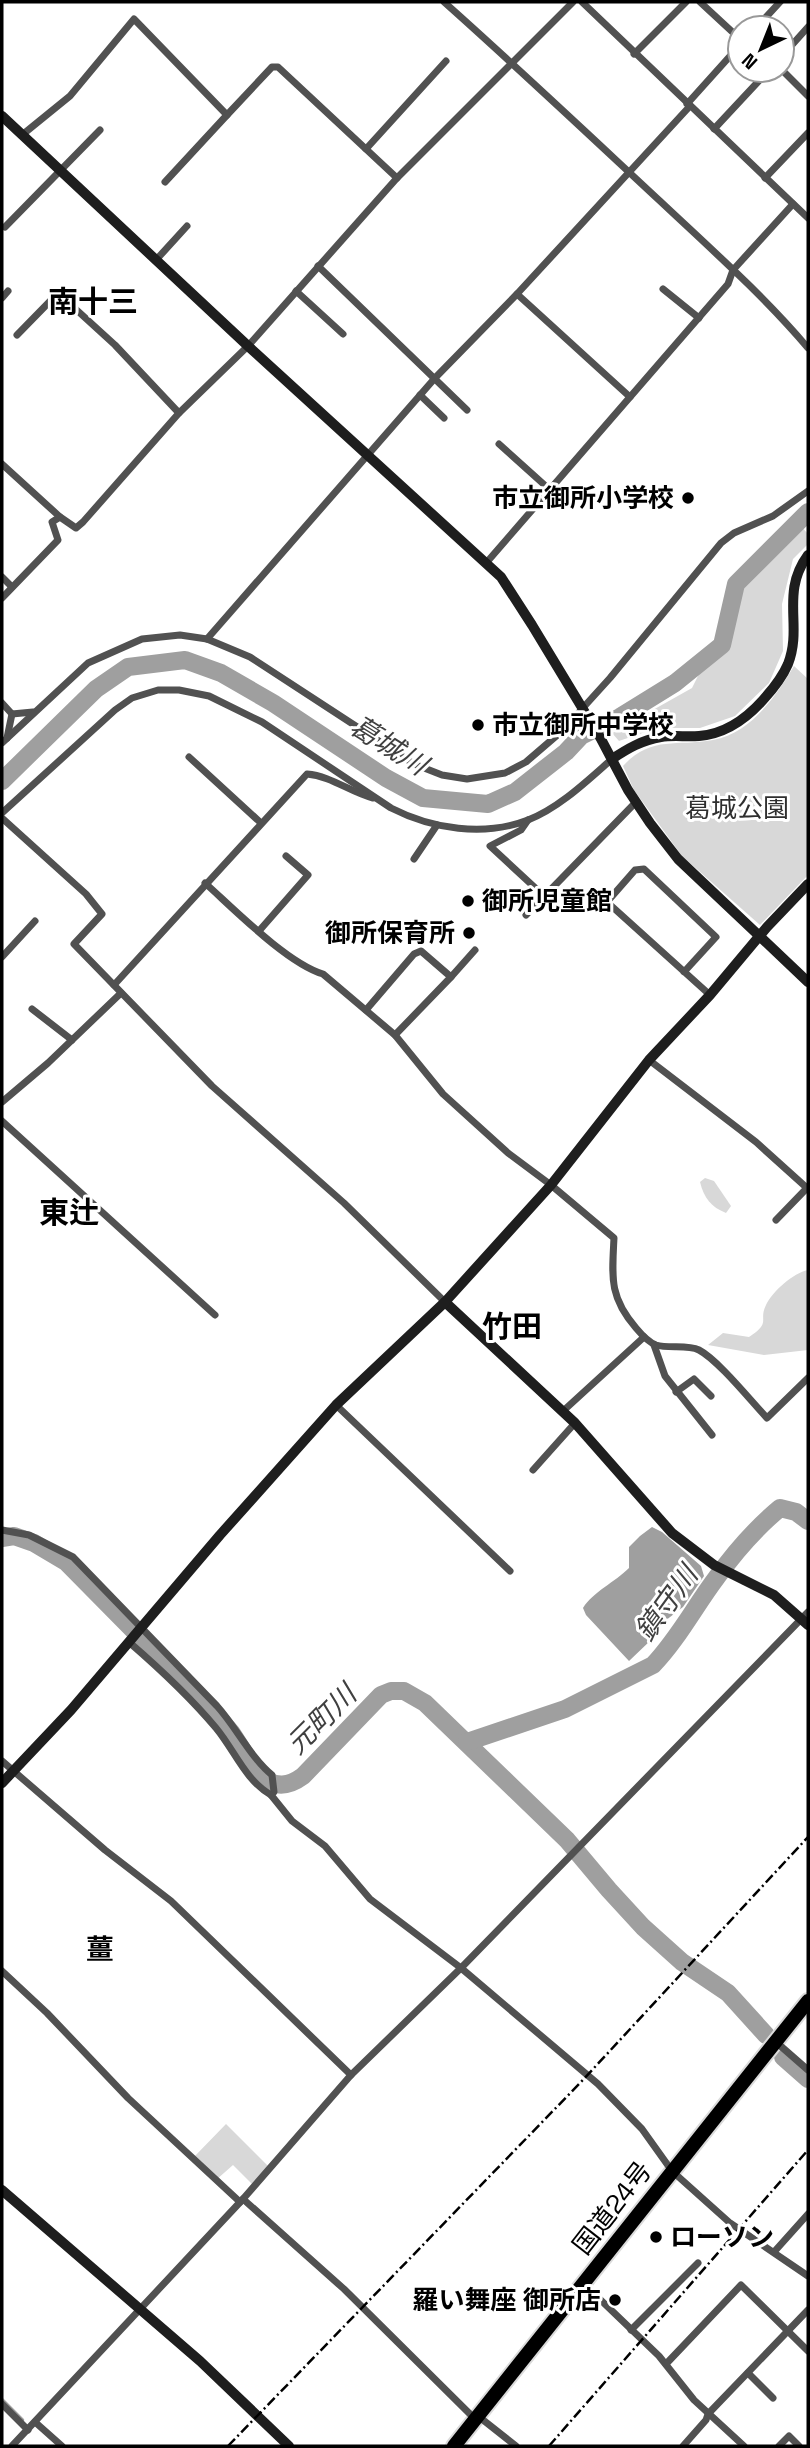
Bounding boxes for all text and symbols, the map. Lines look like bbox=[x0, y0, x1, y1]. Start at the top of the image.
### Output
north arrow bbox=[726, 14, 796, 84]
text: N bbox=[737, 48, 763, 75]
district label: 南十三 bbox=[48, 282, 138, 321]
place label: 市立御所小学校 bbox=[492, 481, 674, 515]
marker: 市立御所小学校 bbox=[680, 490, 696, 506]
water label: 葛城川 bbox=[344, 707, 437, 784]
place label: 市立御所中学校 bbox=[492, 708, 674, 742]
marker: 市立御所中学校 bbox=[470, 717, 486, 733]
park label: 葛城公園 bbox=[685, 791, 789, 825]
place label: 御所児童館 bbox=[482, 884, 612, 918]
marker: 御所児童館 bbox=[460, 893, 476, 909]
place label: 御所保育所 bbox=[325, 916, 455, 950]
marker: 御所保育所 bbox=[461, 925, 477, 941]
district label: 東辻 bbox=[39, 1193, 99, 1232]
district label: 竹田 bbox=[482, 1307, 542, 1346]
water label: 鎮守川 bbox=[627, 1556, 707, 1648]
water label: 元町川 bbox=[279, 1674, 366, 1761]
district label: 薑 bbox=[86, 1931, 114, 1967]
street label: 国道24号 bbox=[565, 2155, 659, 2261]
place label: ローソン bbox=[670, 2220, 774, 2254]
marker: ローソン bbox=[648, 2229, 664, 2245]
place label: 羅い舞座 御所店 bbox=[412, 2283, 601, 2317]
marker: 羅い舞座 御所店 bbox=[607, 2292, 623, 2308]

